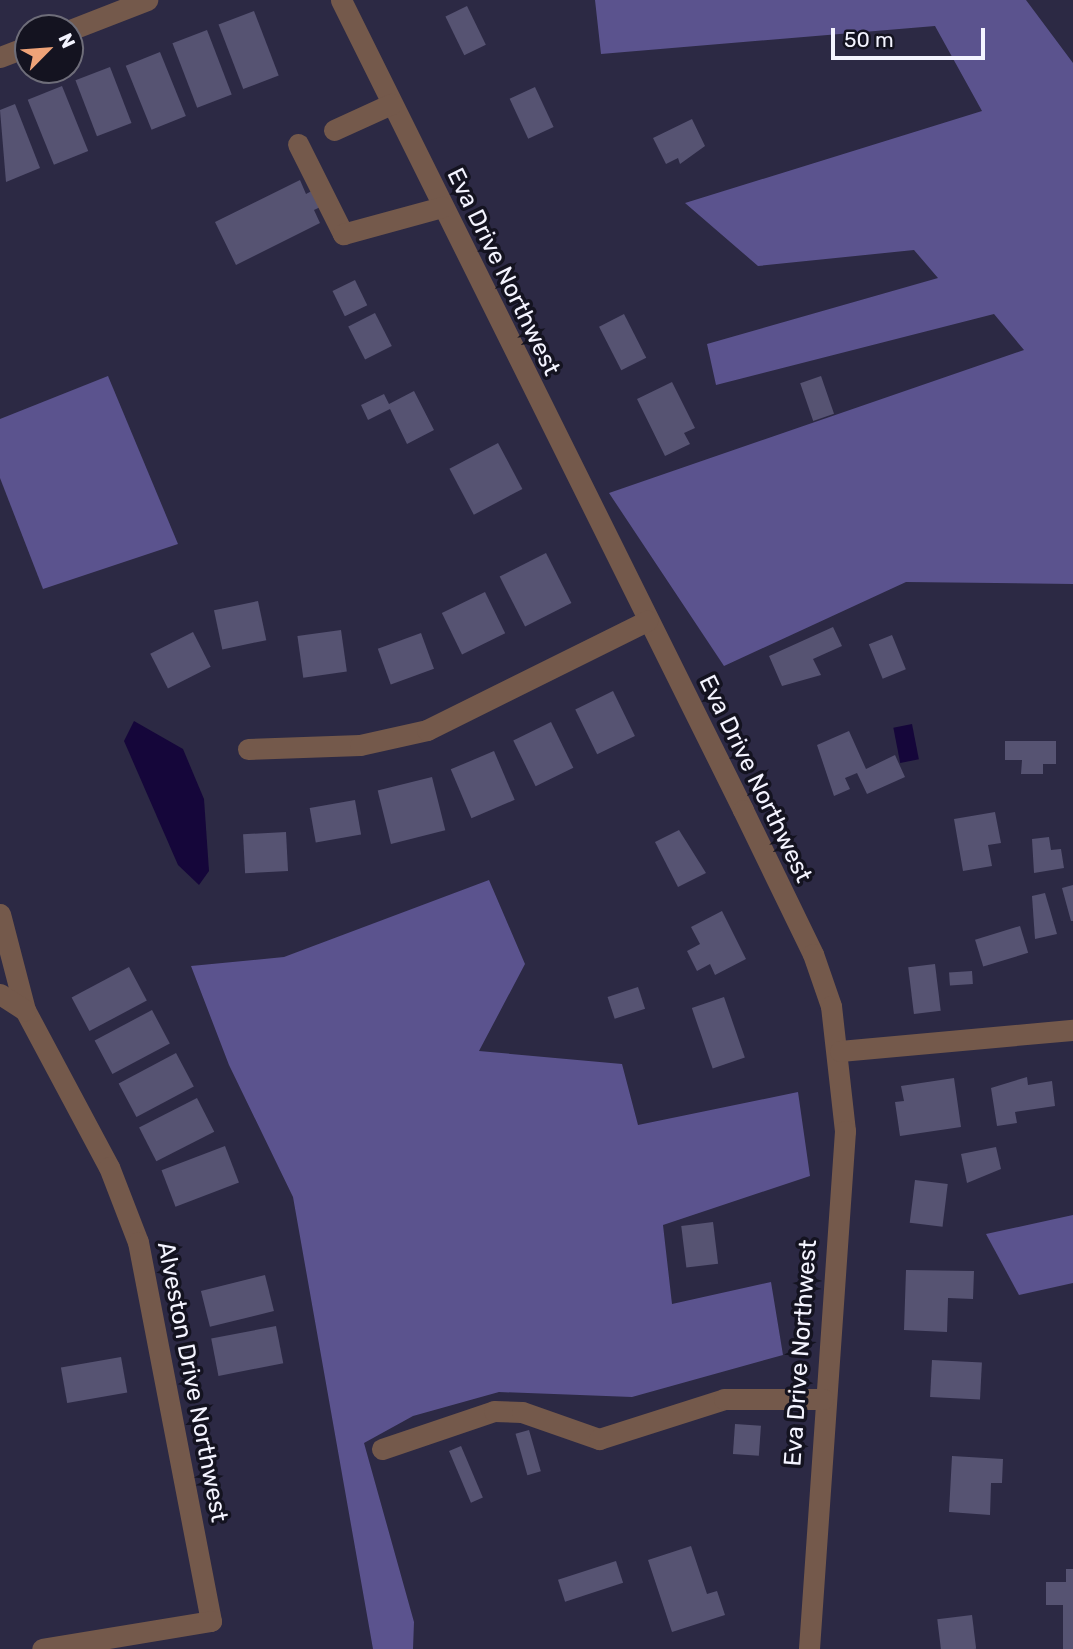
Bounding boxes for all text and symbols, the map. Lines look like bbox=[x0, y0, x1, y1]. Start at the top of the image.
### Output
north arrow bbox=[14, 14, 84, 84]
scale bar bbox=[835, 14, 989, 58]
text: 50 m bbox=[844, 27, 894, 52]
text: N bbox=[53, 30, 80, 52]
street label: Eva Drive Northwest bbox=[440, 164, 566, 380]
street label: Eva Drive Northwest bbox=[692, 671, 818, 887]
street label: Alveston Drive Northwest bbox=[151, 1239, 233, 1525]
street label: Eva Drive Northwest bbox=[779, 1239, 823, 1467]

